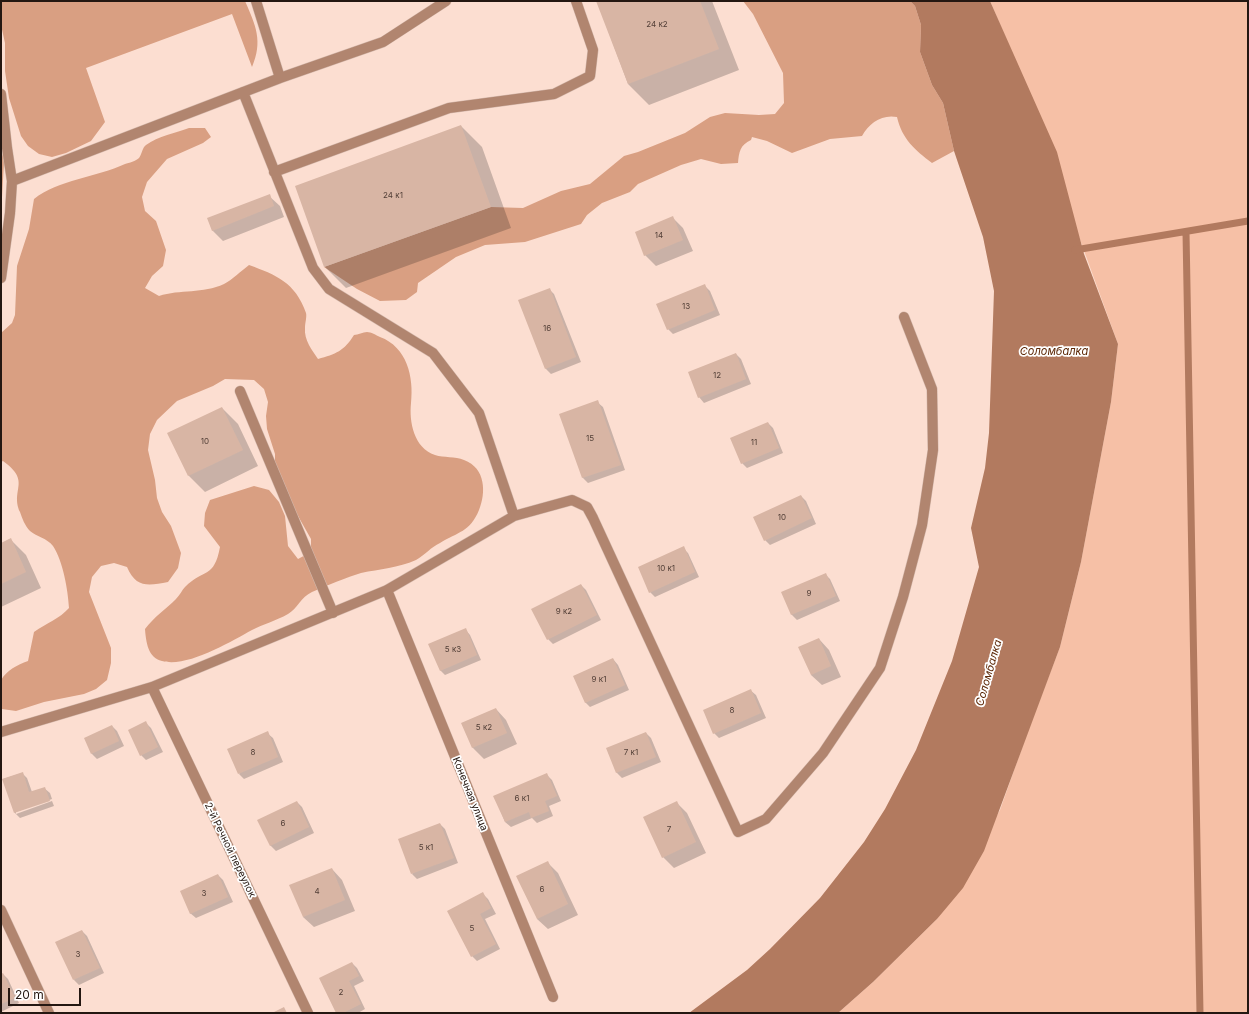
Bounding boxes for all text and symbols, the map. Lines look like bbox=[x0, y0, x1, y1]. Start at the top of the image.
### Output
house number: 24 к2 bbox=[646, 20, 668, 30]
house number: 24 к1 bbox=[383, 191, 403, 201]
house number: 14 bbox=[655, 231, 663, 241]
house number: 13 bbox=[682, 302, 690, 312]
house number: 16 bbox=[543, 324, 551, 334]
water label: Соломбалка bbox=[1020, 345, 1088, 359]
house number: 12 bbox=[713, 371, 721, 381]
house number: 15 bbox=[586, 434, 594, 444]
house number: 10 bbox=[201, 437, 209, 447]
house number: 11 bbox=[751, 438, 757, 448]
house number: 10 bbox=[778, 513, 786, 523]
house number: 10 к1 bbox=[657, 564, 675, 574]
house number: 9 bbox=[807, 589, 811, 599]
house number: 9 к2 bbox=[556, 607, 572, 617]
water label: Соломбалка bbox=[973, 638, 1005, 708]
house number: 5 к3 bbox=[445, 645, 461, 655]
house number: 9 к1 bbox=[592, 675, 606, 685]
house number: 8 bbox=[730, 706, 734, 716]
house number: 5 к2 bbox=[476, 723, 492, 733]
house number: 8 bbox=[251, 748, 255, 758]
house number: 7 к1 bbox=[624, 748, 638, 758]
street label: Конечная улица bbox=[450, 755, 490, 833]
house number: 6 к1 bbox=[515, 794, 529, 804]
street label: 2-й Речной переулок bbox=[202, 801, 258, 899]
house number: 6 bbox=[281, 819, 285, 829]
house number: 7 bbox=[667, 825, 671, 835]
house number: 5 к1 bbox=[419, 843, 433, 853]
house number: 6 bbox=[540, 885, 544, 895]
house number: 4 bbox=[314, 887, 320, 897]
house number: 3 bbox=[202, 889, 206, 899]
house number: 5 bbox=[470, 924, 474, 934]
house number: 3 bbox=[76, 950, 80, 960]
scale bar bbox=[10, 980, 83, 1006]
text: 20 m bbox=[15, 987, 44, 1002]
house number: 2 bbox=[339, 988, 343, 998]

